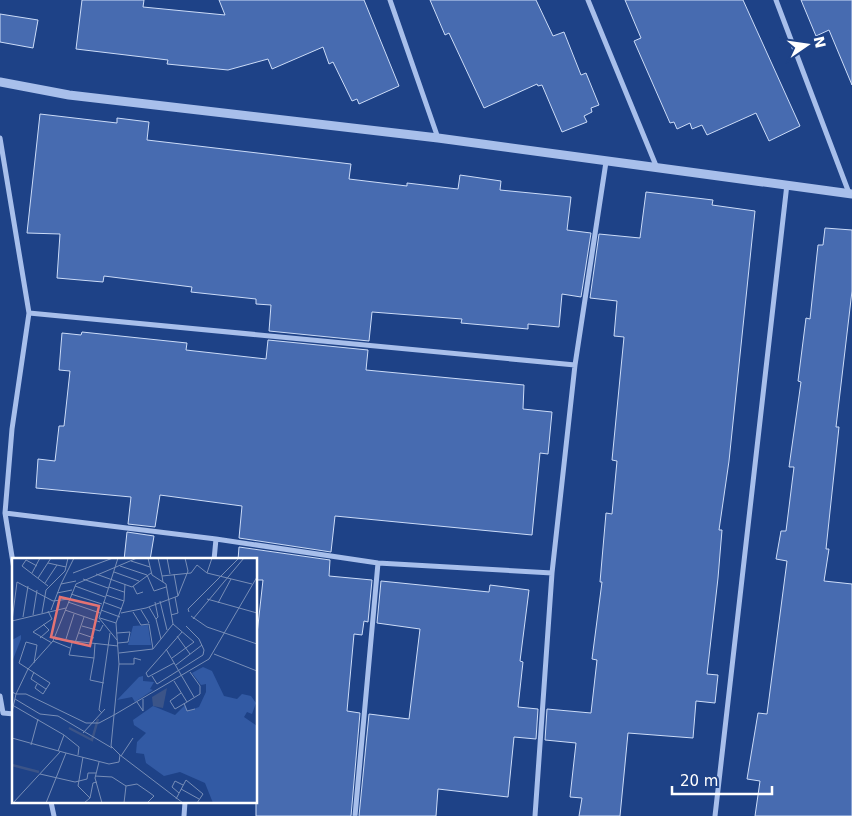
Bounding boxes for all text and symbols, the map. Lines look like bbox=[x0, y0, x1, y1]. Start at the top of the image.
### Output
north arrow bbox=[782, 20, 832, 70]
text: N bbox=[811, 35, 829, 50]
inset map bbox=[12, 558, 258, 804]
scale bar bbox=[672, 764, 772, 796]
text: 20 m bbox=[680, 772, 718, 790]

